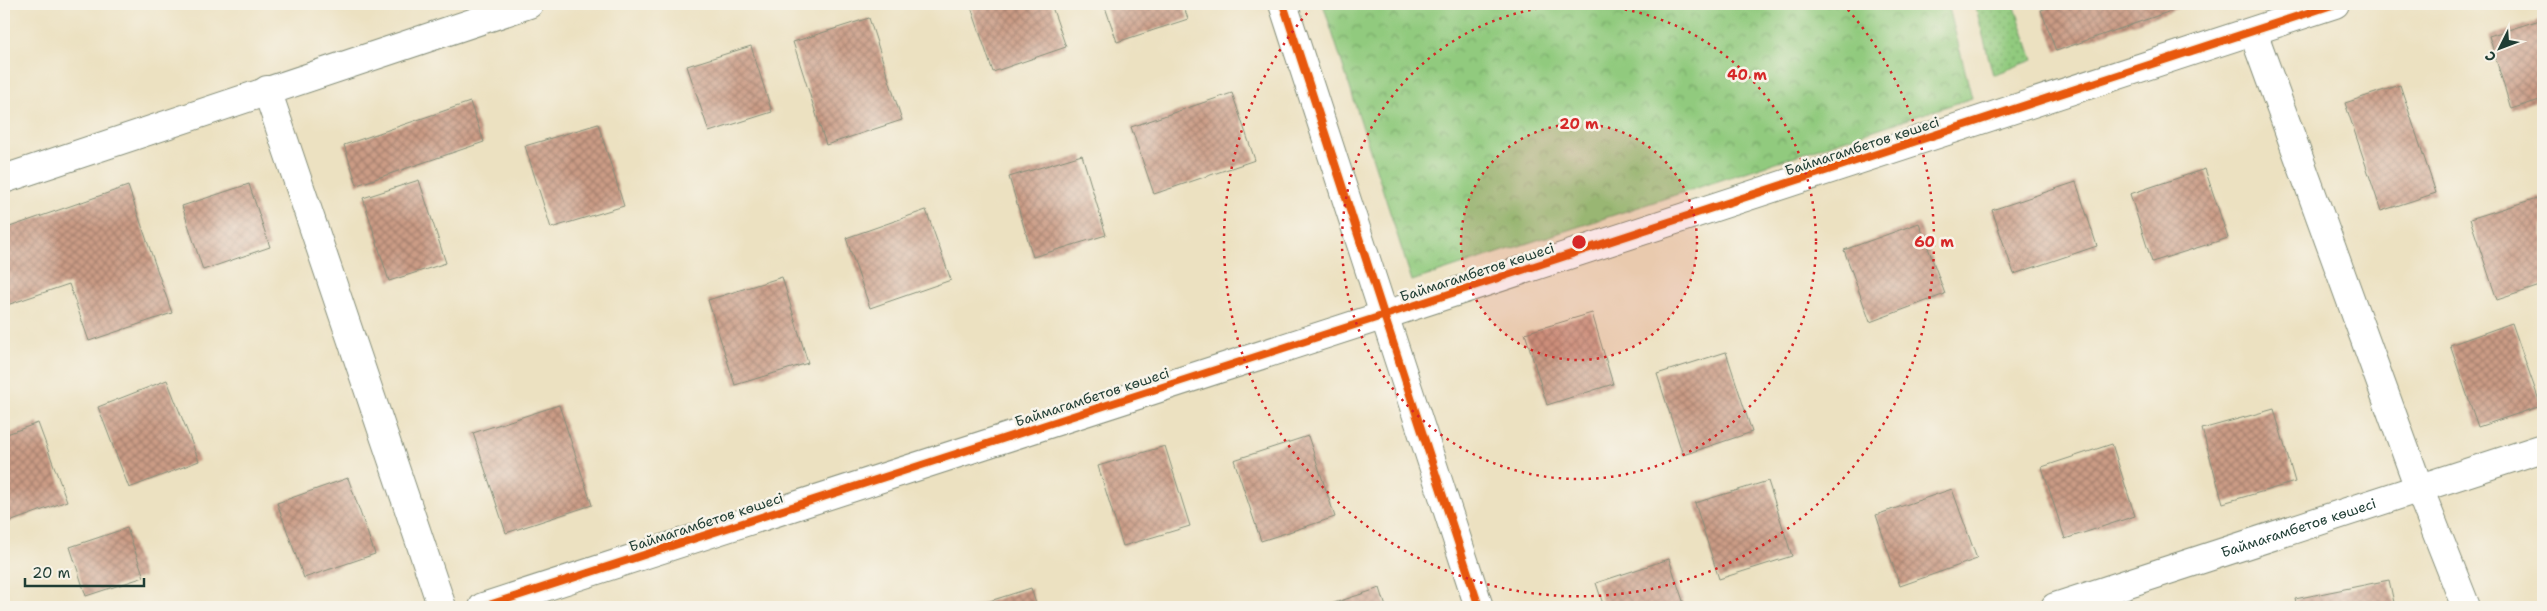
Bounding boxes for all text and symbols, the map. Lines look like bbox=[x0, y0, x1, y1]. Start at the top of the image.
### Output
north arrow bbox=[2474, 22, 2524, 72]
text: С bbox=[2481, 47, 2500, 66]
text: 40 m bbox=[1727, 65, 1767, 85]
street label: Баймагамбетов көшесі bbox=[1783, 113, 1941, 179]
text: 20 m bbox=[1559, 114, 1599, 134]
text: 60 m bbox=[1914, 232, 1954, 252]
centre of rings bbox=[1570, 233, 1588, 251]
street label: Баймагамбетов көшесі bbox=[1398, 239, 1556, 305]
street label: Баймагамбетов көшесі bbox=[1013, 364, 1171, 430]
street label: Баймагамбетов көшесі bbox=[627, 489, 785, 555]
street label: Баймағамбетов көшесі bbox=[2219, 494, 2378, 561]
scale bar bbox=[25, 556, 144, 588]
text: 20 m bbox=[32, 563, 71, 583]

